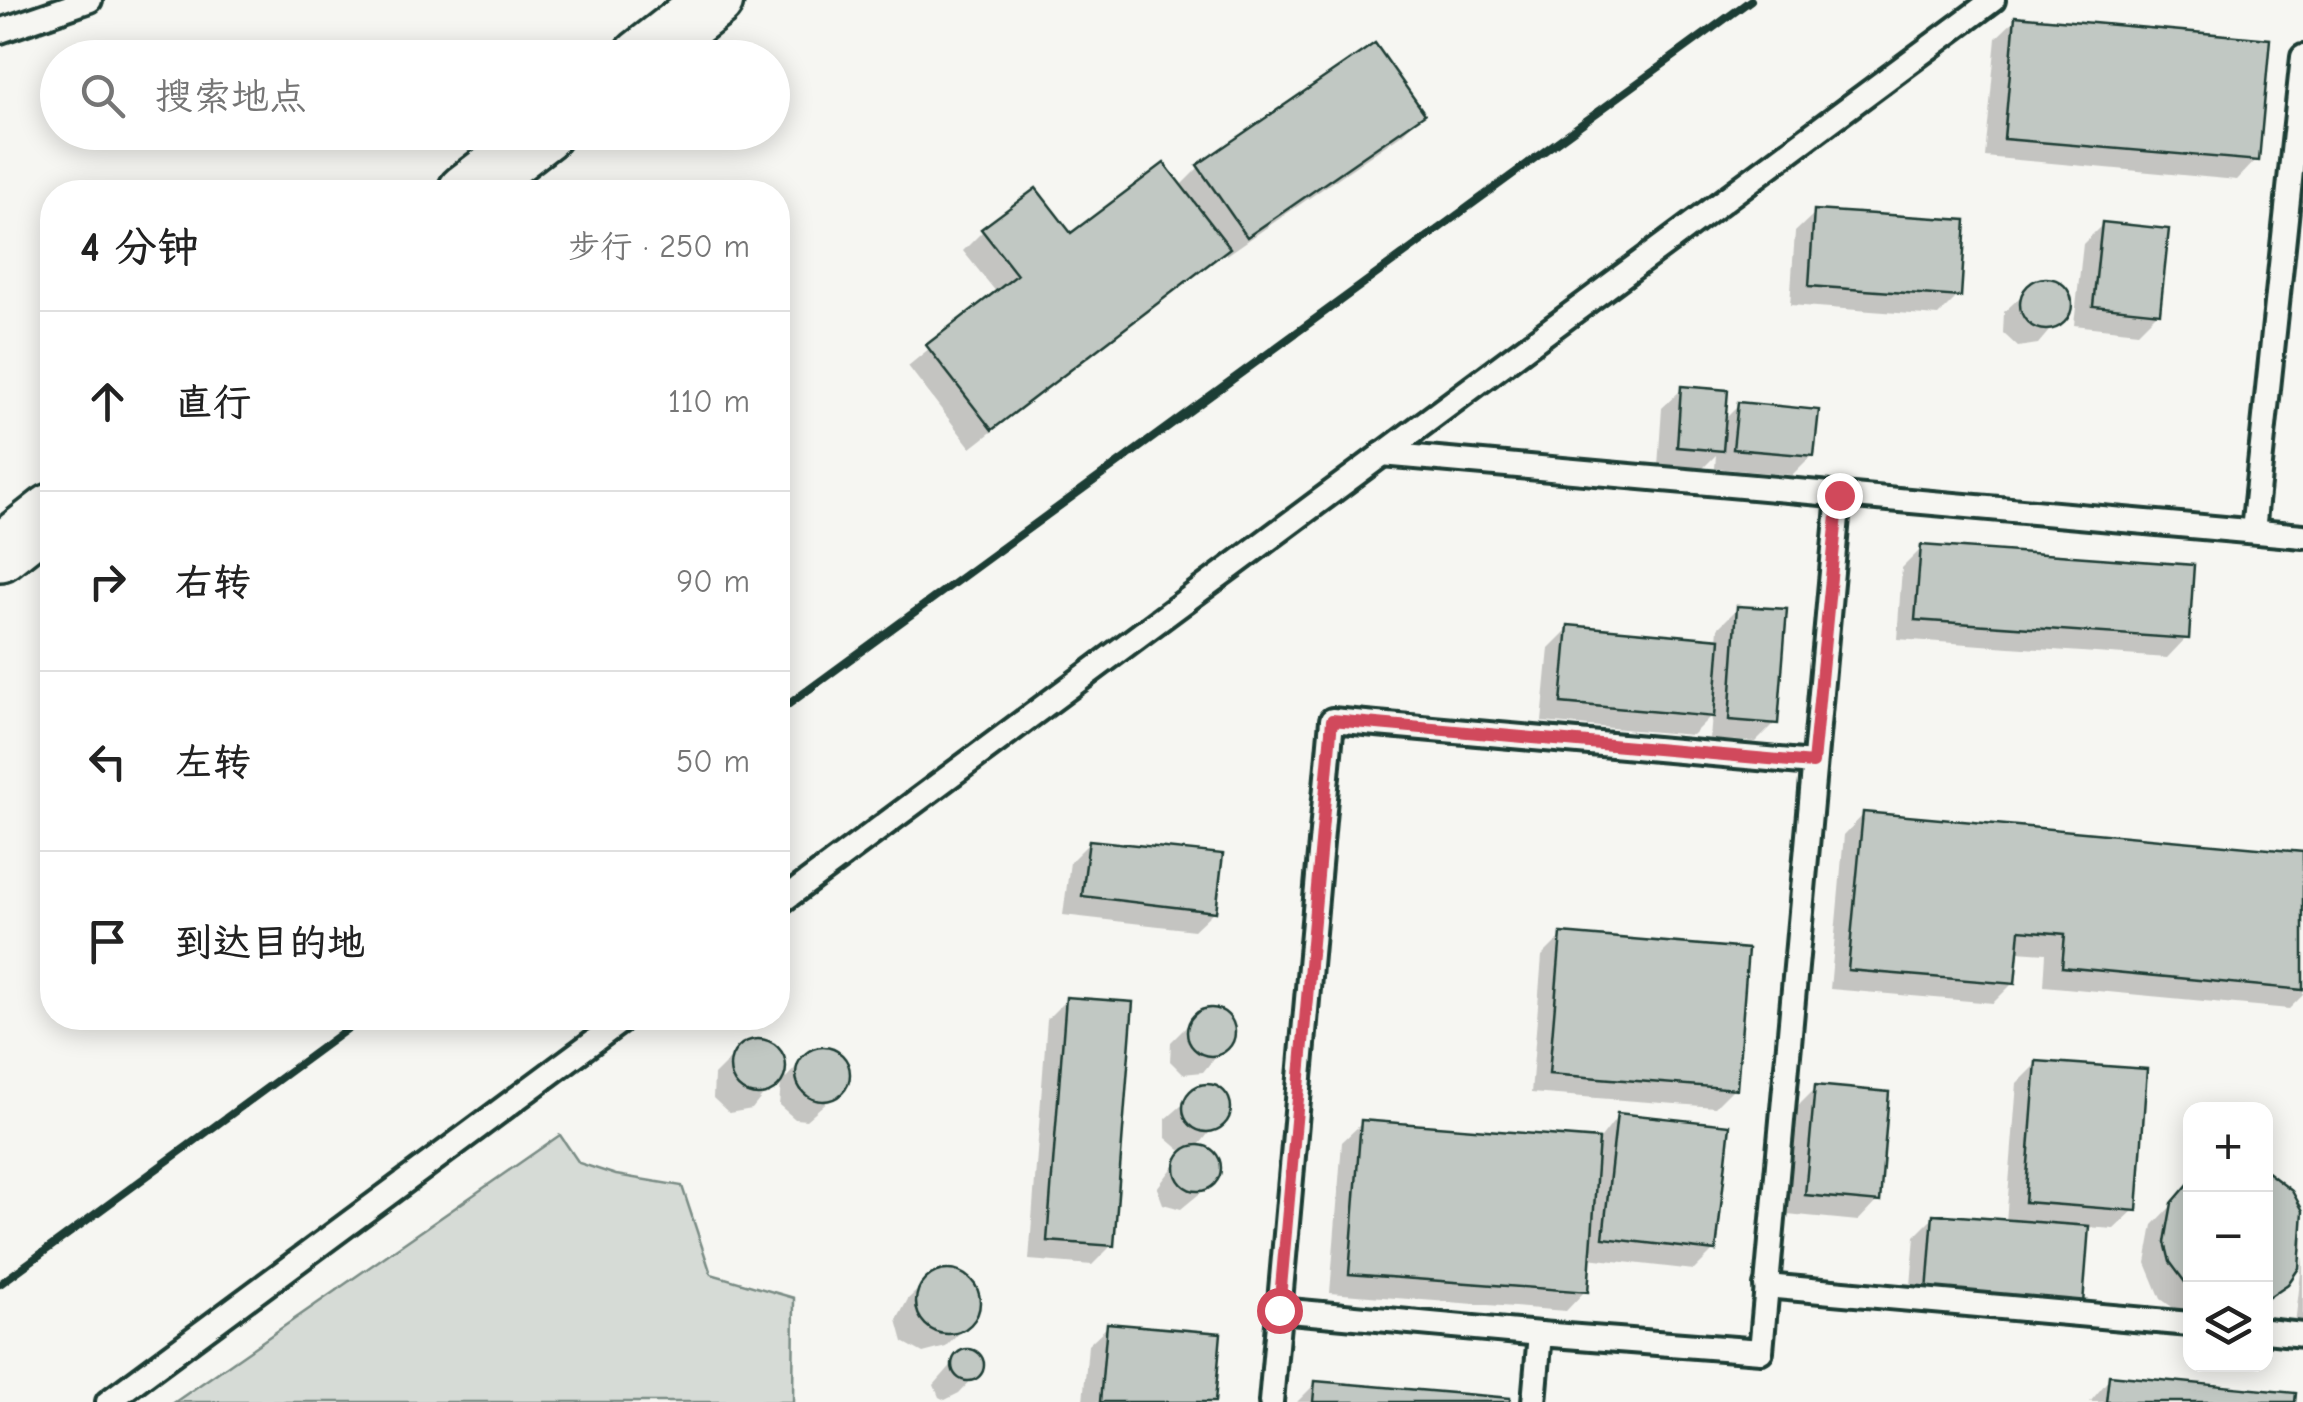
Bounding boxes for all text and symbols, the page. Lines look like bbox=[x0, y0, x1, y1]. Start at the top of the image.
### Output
search box bbox=[40, 40, 790, 150]
icon: search bbox=[75, 68, 130, 123]
text: 搜索地点 bbox=[155, 75, 307, 119]
text: 4 分钟 bbox=[80, 223, 199, 272]
text: 步行 · 250 m bbox=[568, 228, 750, 265]
icon: ahead bbox=[80, 374, 135, 429]
text: 直行 bbox=[175, 381, 251, 425]
text: 110 m bbox=[668, 383, 750, 420]
route end bbox=[1817, 473, 1863, 519]
icon: right bbox=[80, 554, 135, 609]
text: 右转 bbox=[175, 561, 251, 605]
text: 90 m bbox=[676, 563, 750, 600]
icon: left bbox=[80, 734, 135, 789]
text: 左转 bbox=[175, 741, 251, 785]
text: 50 m bbox=[676, 743, 750, 780]
icon: arrive bbox=[80, 914, 135, 969]
text: 到达目的地 bbox=[175, 921, 365, 965]
map controls bbox=[2183, 1102, 2273, 1372]
button: + bbox=[2183, 1102, 2273, 1192]
button: − bbox=[2183, 1192, 2273, 1282]
button: layers bbox=[2183, 1282, 2273, 1372]
route start bbox=[1257, 1288, 1303, 1334]

